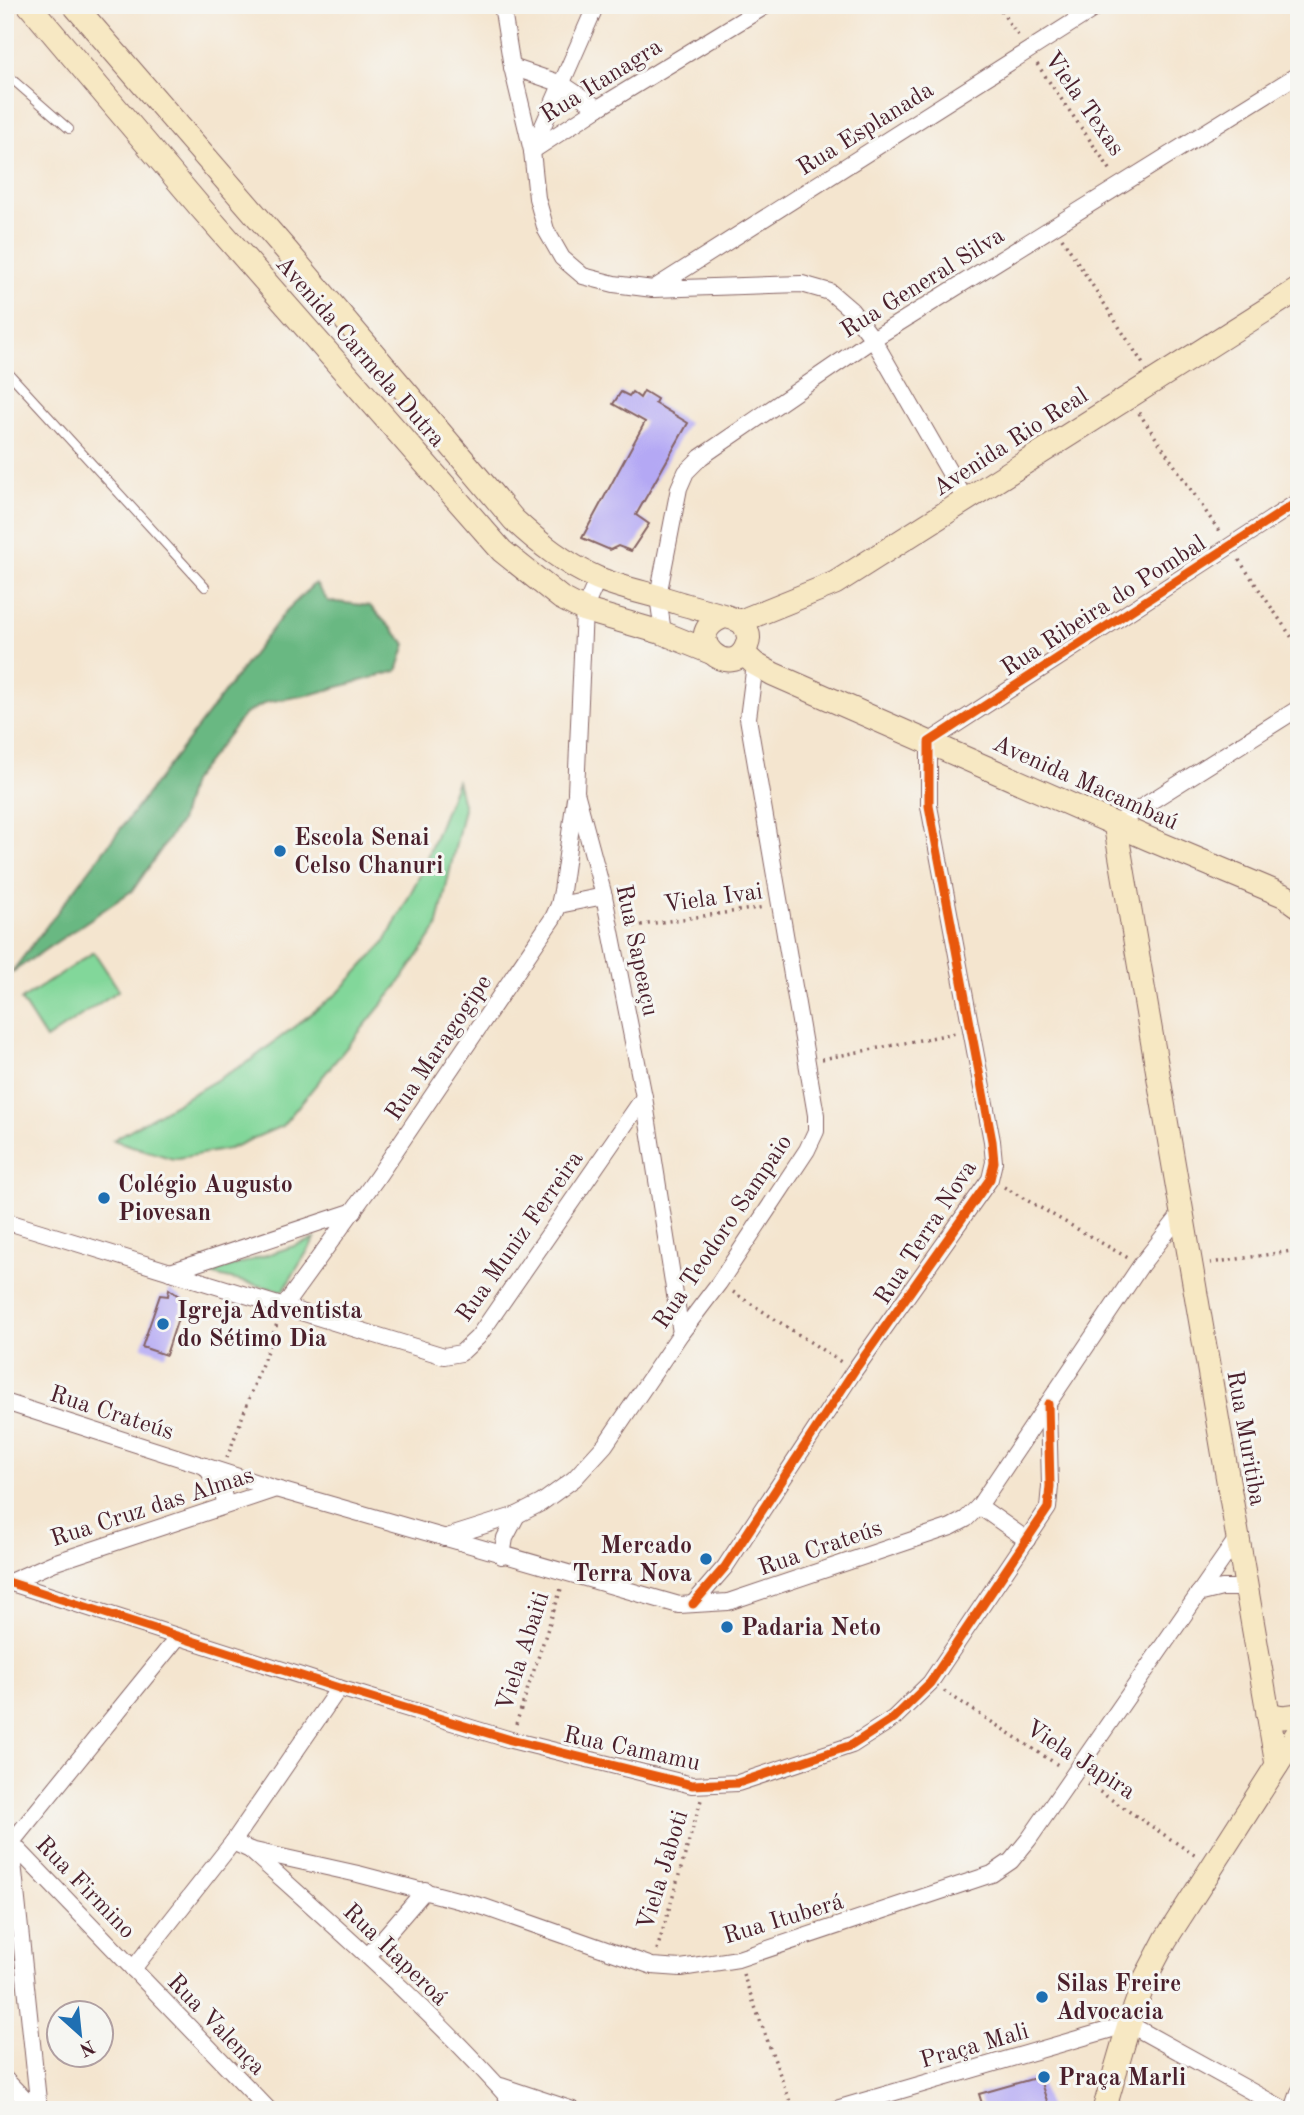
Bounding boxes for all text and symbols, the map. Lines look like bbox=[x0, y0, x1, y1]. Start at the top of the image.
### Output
street label: Rua Itanagra bbox=[537, 35, 667, 128]
street label: Viela Texas bbox=[1039, 48, 1128, 161]
street label: Rua Esplanada bbox=[794, 78, 938, 181]
street label: Rua General Silva bbox=[837, 224, 1009, 344]
street label: Avenida Carmela Dutra bbox=[270, 252, 449, 453]
street label: Avenida Rio Real bbox=[930, 384, 1093, 501]
street label: Rua Ribeira do Pombal bbox=[998, 532, 1211, 682]
street label: Avenida Macambaú bbox=[989, 732, 1182, 836]
place label: Escola Senai Celso Chanuri bbox=[294, 827, 443, 879]
marker: Escola Senai Celso Chanuri bbox=[272, 843, 288, 859]
street label: Viela Ivai bbox=[662, 880, 764, 918]
street label: Rua Sapeaçu bbox=[610, 882, 662, 1019]
street label: Rua Maragogipe bbox=[382, 971, 497, 1125]
street label: Rua Teodoro Sampaio bbox=[650, 1131, 797, 1334]
street label: Rua Muniz Ferreira bbox=[453, 1147, 589, 1327]
street label: Rua Terra Nova bbox=[871, 1157, 982, 1309]
place label: Colégio Augusto Piovesan bbox=[118, 1174, 293, 1226]
marker: Colégio Augusto Piovesan bbox=[96, 1190, 112, 1206]
place label: Igreja Adventista do Sétimo Dia bbox=[177, 1300, 362, 1352]
marker: Igreja Adventista do Sétimo Dia bbox=[155, 1316, 171, 1332]
street label: Rua Muritiba bbox=[1221, 1369, 1269, 1508]
street label: Rua Crateús bbox=[46, 1383, 176, 1445]
street label: Rua Cruz das Almas bbox=[48, 1464, 257, 1552]
street label: Rua Crateús bbox=[756, 1517, 886, 1581]
place label: Mercado Terra Nova bbox=[572, 1535, 692, 1587]
marker: Mercado Terra Nova bbox=[698, 1551, 714, 1567]
street label: Viela Abaiti bbox=[493, 1589, 554, 1714]
place label: Padaria Neto bbox=[741, 1617, 881, 1641]
marker: Padaria Neto bbox=[719, 1619, 735, 1635]
street label: Viela Japira bbox=[1021, 1716, 1139, 1805]
street label: Rua Camamu bbox=[561, 1724, 702, 1776]
street label: Viela Jaboti bbox=[634, 1808, 694, 1933]
street label: Rua Firmino bbox=[30, 1833, 139, 1944]
street label: Rua Ituberá bbox=[721, 1890, 847, 1950]
street label: Rua Itaperoá bbox=[338, 1900, 452, 2011]
street label: Rua Valença bbox=[162, 1970, 269, 2081]
place label: Silas Freire Advocacia bbox=[1056, 1973, 1181, 2025]
marker: Silas Freire Advocacia bbox=[1034, 1989, 1050, 2005]
north arrow bbox=[46, 2000, 116, 2070]
street label: Praça Mali bbox=[917, 2020, 1032, 2074]
text: N bbox=[75, 2035, 97, 2059]
place label: Praça Marli bbox=[1058, 2067, 1186, 2091]
marker: Praça Marli bbox=[1036, 2069, 1052, 2085]

